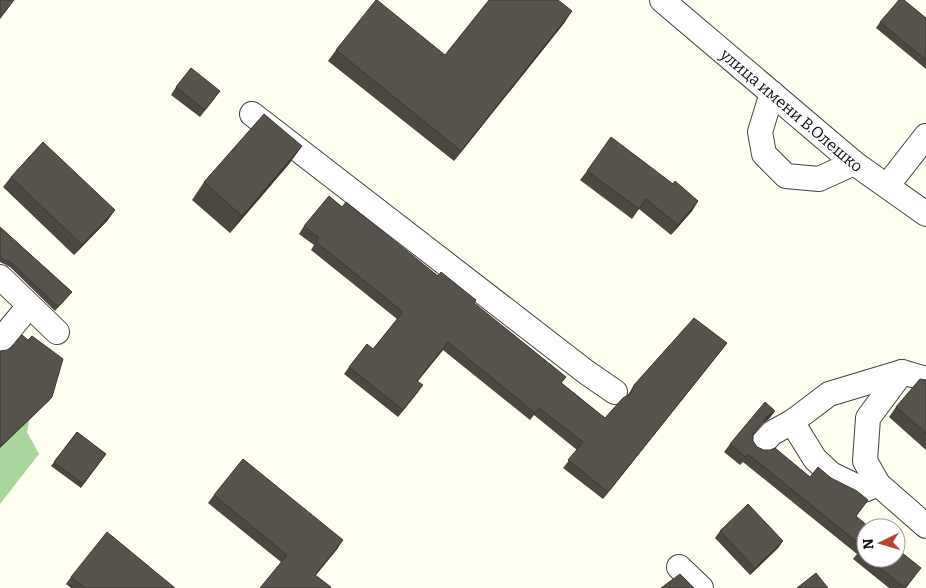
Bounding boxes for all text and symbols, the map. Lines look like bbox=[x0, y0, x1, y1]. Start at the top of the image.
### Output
street label: улица имени В.Олешко bbox=[716, 44, 866, 176]
north arrow bbox=[856, 518, 906, 568]
text: N bbox=[860, 538, 877, 550]

